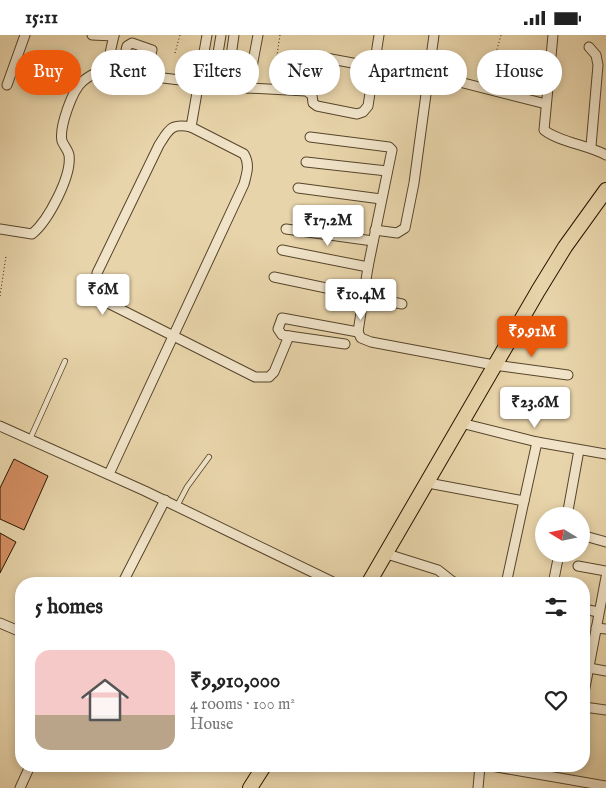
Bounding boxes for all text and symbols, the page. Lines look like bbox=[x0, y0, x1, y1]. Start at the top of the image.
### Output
text: 15:11 bbox=[25, 6, 58, 30]
chip: Buy bbox=[15, 50, 81, 95]
chip: Rent bbox=[91, 50, 165, 95]
chip: Filters bbox=[175, 50, 259, 95]
chip: New bbox=[269, 50, 340, 95]
chip: Apartment bbox=[350, 50, 467, 95]
chip: House bbox=[477, 50, 562, 95]
pin: ₹17.2M bbox=[287, 205, 369, 247]
text: ₹17.2M bbox=[304, 211, 352, 231]
pin: ₹6M bbox=[79, 273, 127, 316]
pin: ₹10.4M bbox=[320, 279, 402, 321]
text: ₹6M bbox=[88, 280, 118, 300]
text: ₹10.4M bbox=[336, 285, 386, 305]
pin: ₹9.91M bbox=[491, 315, 573, 358]
text: ₹9.91M bbox=[508, 322, 556, 342]
pin: ₹23.6M bbox=[494, 387, 576, 429]
text: ₹23.6M bbox=[511, 393, 559, 413]
north arrow bbox=[535, 507, 590, 563]
map controls bbox=[535, 507, 590, 562]
icon: filters bbox=[542, 593, 570, 621]
text: 5 homes bbox=[35, 594, 103, 621]
text: ₹9,910,000 bbox=[190, 668, 280, 695]
icon: home bbox=[75, 670, 135, 730]
icon: heart bbox=[542, 686, 570, 714]
text: 4 rooms · 100 m² bbox=[190, 695, 295, 715]
text: House bbox=[190, 715, 233, 735]

